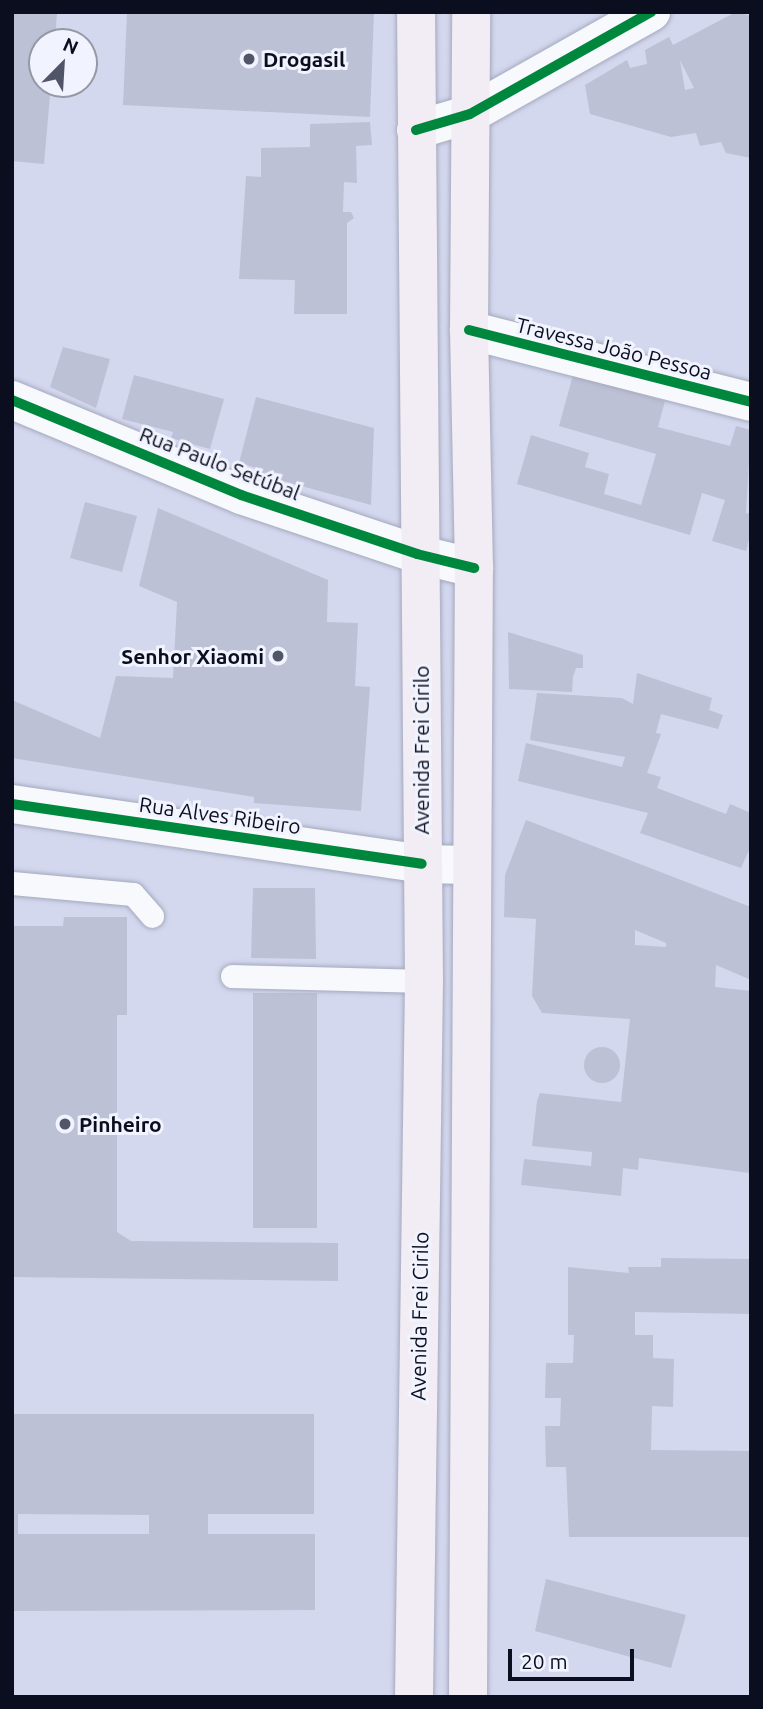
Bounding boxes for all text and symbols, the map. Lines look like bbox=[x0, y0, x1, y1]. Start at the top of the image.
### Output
north arrow bbox=[28, 28, 98, 98]
text: N bbox=[60, 33, 82, 59]
place label: Drogasil bbox=[263, 46, 345, 72]
marker: Drogasil bbox=[241, 51, 257, 67]
street label: Travessa João Pessoa bbox=[514, 311, 714, 385]
street label: Rua Paulo Setúbal bbox=[136, 421, 304, 505]
place label: Senhor Xiaomi bbox=[121, 643, 264, 669]
marker: Senhor Xiaomi bbox=[270, 648, 286, 664]
street label: Avenida Frei Cirilo bbox=[408, 665, 434, 835]
street label: Rua Alves Ribeiro bbox=[138, 791, 302, 839]
place label: Pinheiro bbox=[79, 1111, 162, 1137]
marker: Pinheiro bbox=[57, 1116, 73, 1132]
street label: Avenida Frei Cirilo bbox=[405, 1231, 433, 1401]
scale bar bbox=[511, 1636, 637, 1680]
text: 20 m bbox=[521, 1649, 568, 1673]

